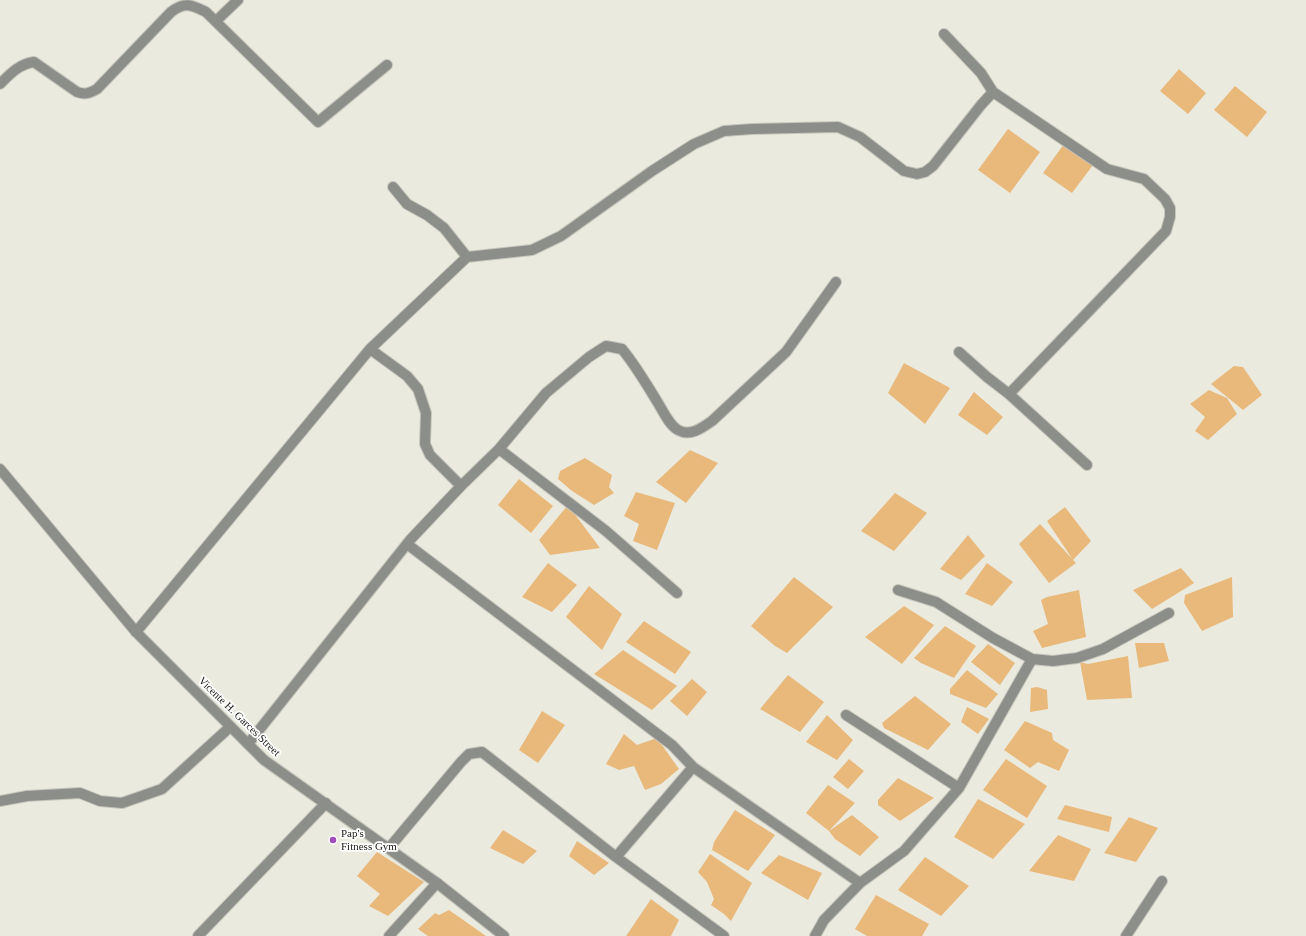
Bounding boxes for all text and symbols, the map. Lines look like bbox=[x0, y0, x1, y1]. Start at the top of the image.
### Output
street label: Vicente H. Garces Street bbox=[195, 675, 283, 759]
place label: Pap's Fitness Gym bbox=[341, 827, 397, 853]
marker: Pap's Fitness Gym bbox=[328, 835, 338, 845]

